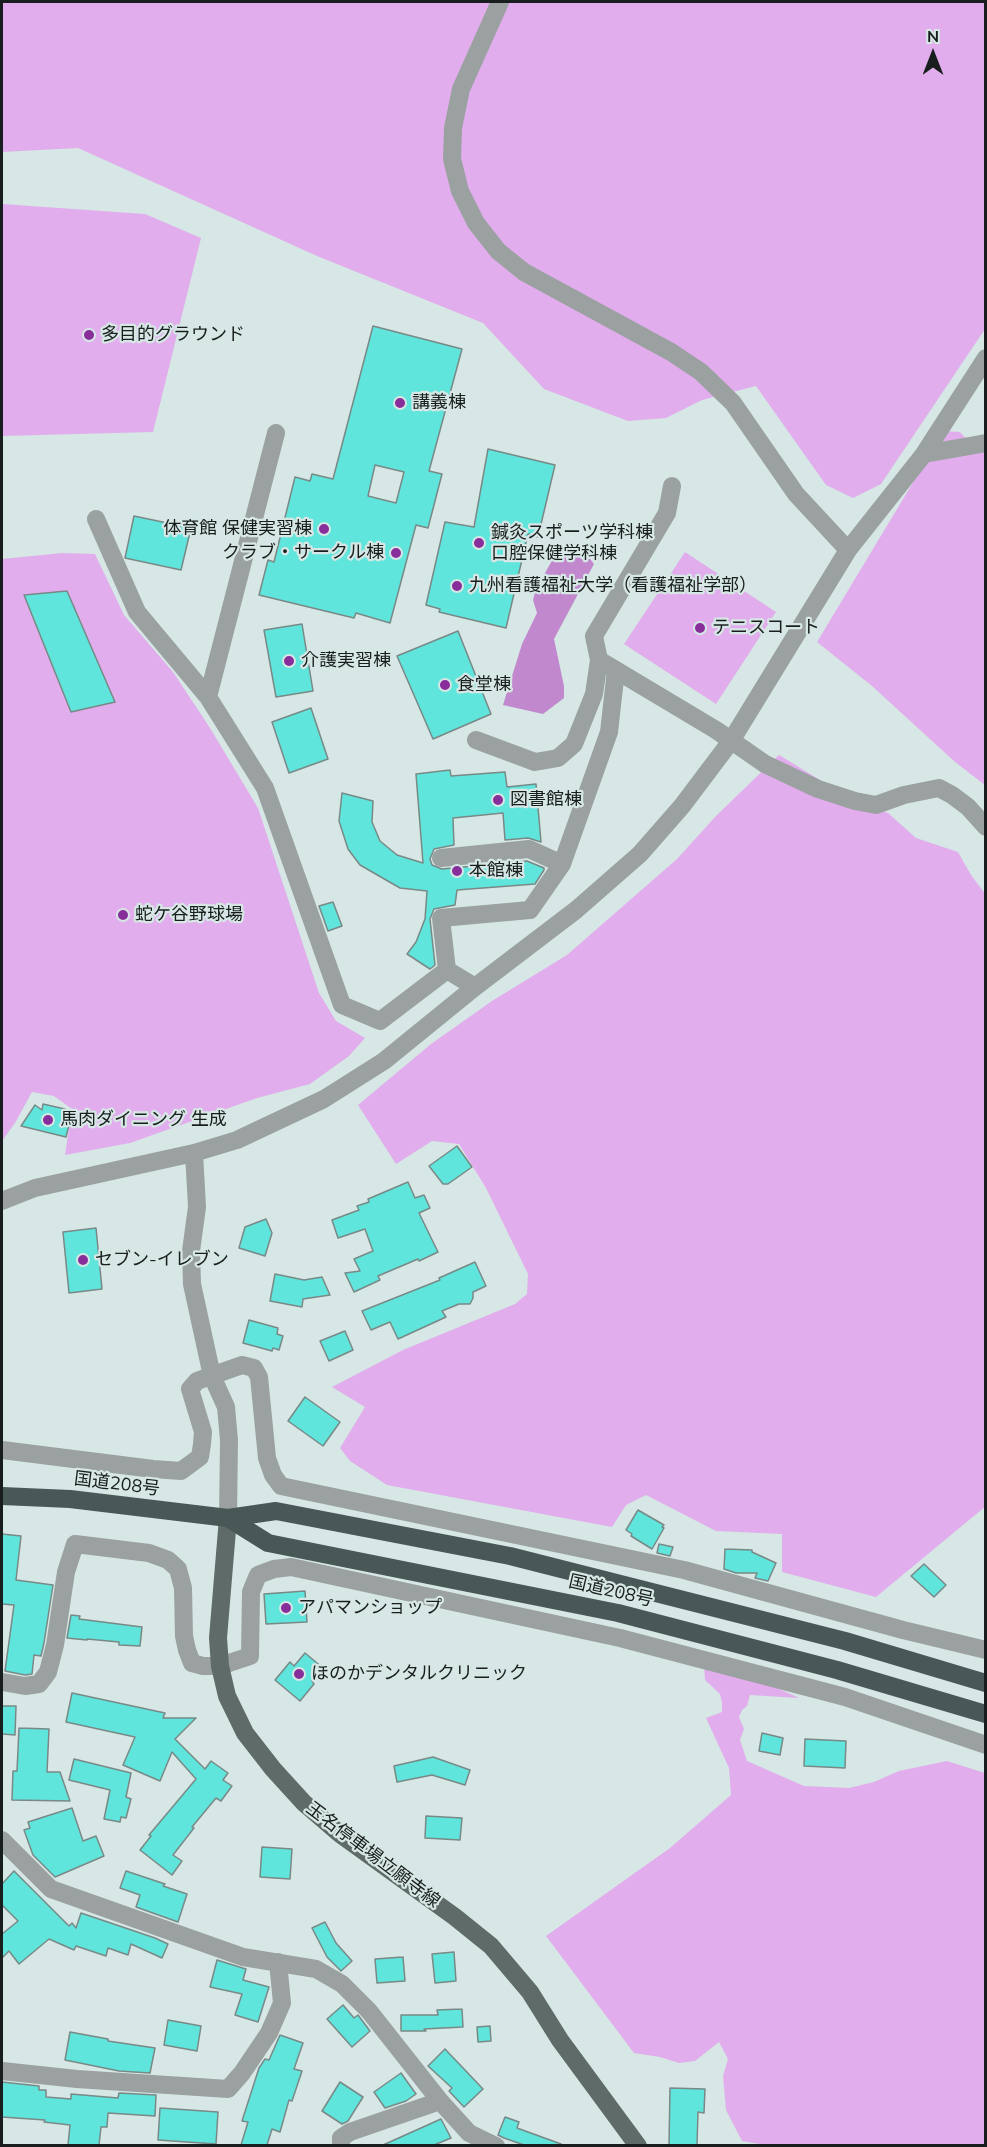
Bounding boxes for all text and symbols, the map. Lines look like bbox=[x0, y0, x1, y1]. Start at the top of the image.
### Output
north arrow bbox=[903, 24, 963, 84]
text: N bbox=[927, 26, 939, 46]
place label: 多目的グラウンド bbox=[101, 324, 245, 346]
marker: 多目的グラウンド bbox=[82, 328, 96, 342]
place label: 講義棟 bbox=[412, 392, 466, 414]
marker: 講義棟 bbox=[393, 396, 407, 410]
place label: 体育館 保健実習棟 bbox=[163, 518, 312, 540]
marker: 体育館 保健実習棟 bbox=[317, 522, 331, 536]
place label: 鍼灸スポーツ学科棟 口腔保健学科棟 bbox=[491, 522, 653, 564]
marker: 鍼灸スポーツ学科棟 口腔保健学科棟 bbox=[472, 536, 486, 550]
place label: クラブ・サークル棟 bbox=[222, 542, 384, 564]
marker: クラブ・サークル棟 bbox=[389, 546, 403, 560]
place label: 九州看護福祉大学（看護福祉学部） bbox=[469, 575, 757, 597]
marker: 九州看護福祉大学（看護福祉学部） bbox=[450, 579, 464, 593]
place label: テニスコート bbox=[712, 617, 820, 639]
marker: テニスコート bbox=[693, 621, 707, 635]
place label: 介護実習棟 bbox=[301, 650, 391, 672]
marker: 介護実習棟 bbox=[282, 654, 296, 668]
place label: 食堂棟 bbox=[457, 674, 511, 696]
marker: 食堂棟 bbox=[438, 678, 452, 692]
place label: 図書館棟 bbox=[510, 789, 582, 811]
marker: 図書館棟 bbox=[491, 793, 505, 807]
place label: 本館棟 bbox=[469, 860, 523, 882]
marker: 本館棟 bbox=[450, 864, 464, 878]
place label: 蛇ケ谷野球場 bbox=[135, 904, 243, 926]
marker: 蛇ケ谷野球場 bbox=[116, 908, 130, 922]
place label: 馬肉ダイニング 生成 bbox=[60, 1109, 227, 1131]
marker: 馬肉ダイニング 生成 bbox=[41, 1113, 55, 1127]
place label: セブン-イレブン bbox=[95, 1249, 229, 1271]
marker: セブン-イレブン bbox=[76, 1253, 90, 1267]
street label: 国道208号 bbox=[73, 1468, 161, 1500]
street label: 国道208号 bbox=[566, 1571, 656, 1611]
place label: アパマンショップ bbox=[298, 1597, 442, 1619]
marker: アパマンショップ bbox=[279, 1601, 293, 1615]
place label: ほのかデンタルクリニック bbox=[311, 1663, 527, 1685]
marker: ほのかデンタルクリニック bbox=[292, 1667, 306, 1681]
street label: 玉名停車場立願寺線 bbox=[302, 1798, 444, 1912]

